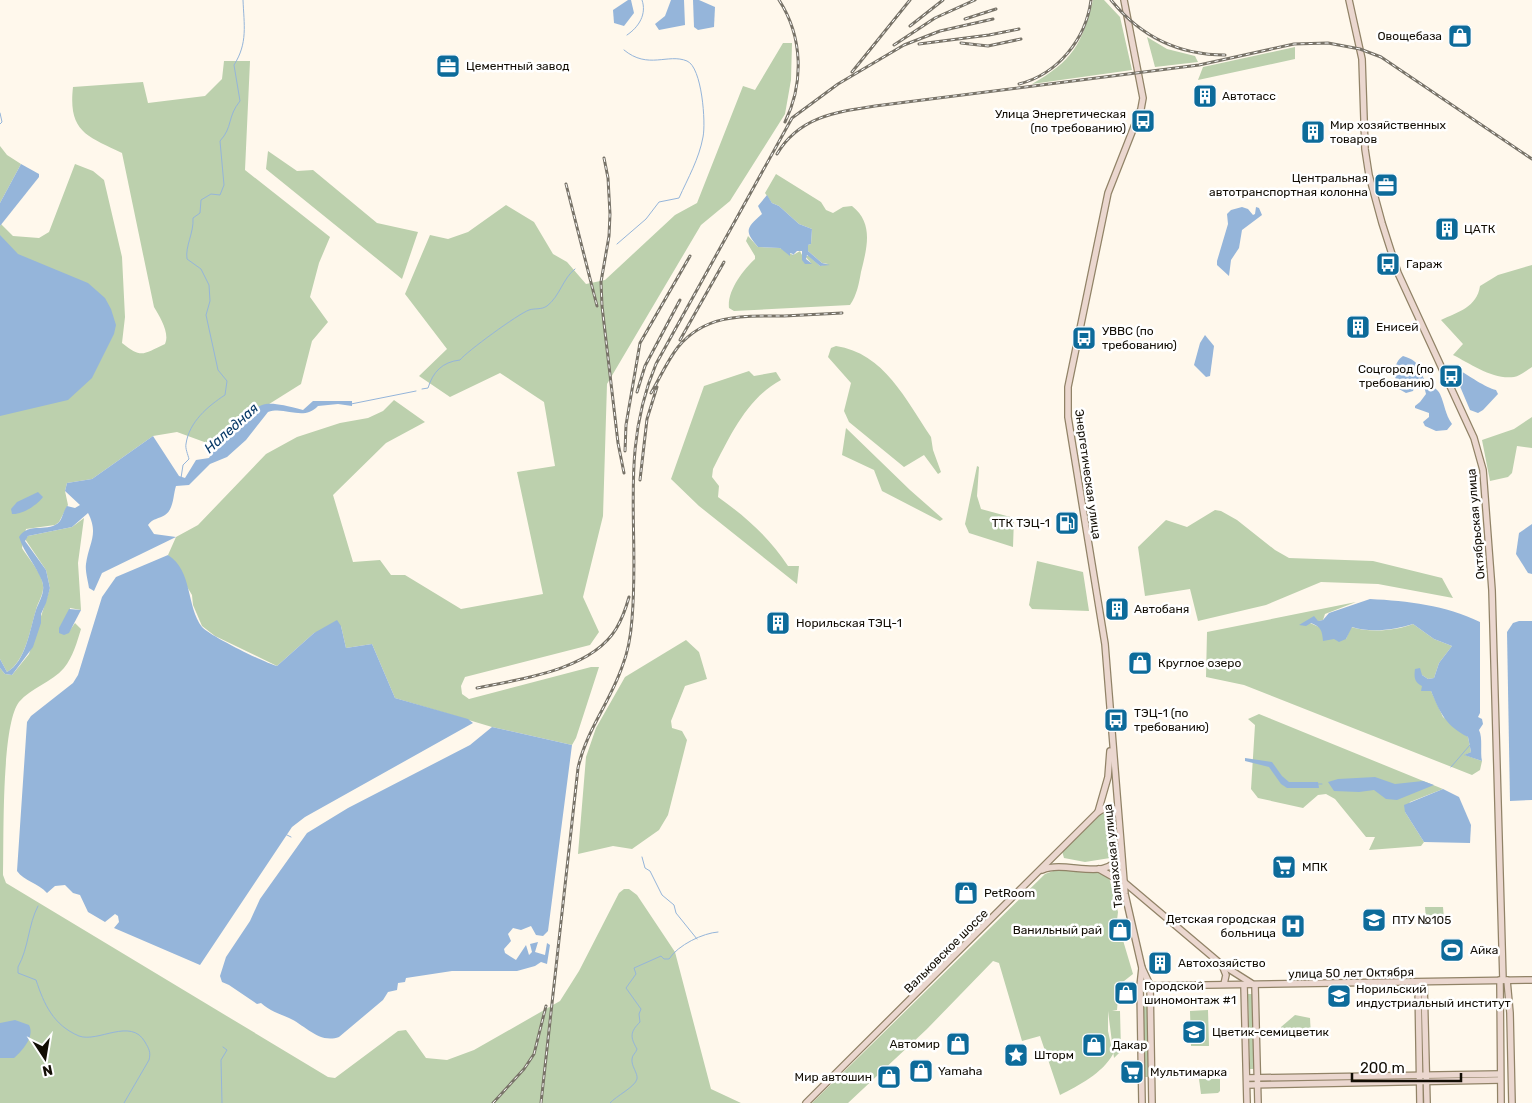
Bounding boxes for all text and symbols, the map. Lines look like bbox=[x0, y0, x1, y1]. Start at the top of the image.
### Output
shop icon: Овощебаза bbox=[1447, 23, 1473, 49]
place label: Овощебаза bbox=[1377, 29, 1442, 43]
office icon: Цементный завод bbox=[435, 53, 461, 79]
place label: Цементный завод bbox=[466, 59, 569, 73]
building icon: Автотасс bbox=[1192, 83, 1218, 109]
place label: Автотасс bbox=[1222, 89, 1276, 103]
place label: Улица Энергетическая (по требованию) bbox=[995, 107, 1126, 135]
bus stop icon: Улица Энергетическая (по требованию) bbox=[1130, 108, 1156, 134]
place label: Мир хозяйственных товаров bbox=[1330, 118, 1447, 146]
building icon: Мир хозяйственных товаров bbox=[1300, 119, 1326, 145]
place label: Центральная автотранспортная колонна bbox=[1209, 171, 1368, 199]
office icon: Центральная автотранспортная колонна bbox=[1373, 172, 1399, 198]
building icon: ЦАТК bbox=[1434, 216, 1460, 242]
place label: ЦАТК bbox=[1464, 222, 1496, 236]
bus stop icon: Гараж bbox=[1375, 251, 1401, 277]
place label: Гараж bbox=[1406, 257, 1443, 271]
building icon: Енисей bbox=[1345, 314, 1371, 340]
place label: Енисей bbox=[1376, 320, 1419, 334]
place label: УВВС (по требованию) bbox=[1102, 324, 1177, 352]
bus stop icon: УВВС (по требованию) bbox=[1071, 325, 1097, 351]
place label: Соцгород (по требованию) bbox=[1358, 362, 1434, 390]
bus stop icon: Соцгород (по требованию) bbox=[1438, 363, 1464, 389]
water label: Наледная bbox=[201, 399, 262, 457]
street label: Энергетическая улица bbox=[1072, 408, 1104, 540]
street label: Октябрьская улица bbox=[1464, 468, 1488, 580]
fuel station icon: ТТК ТЭЦ-1 bbox=[1054, 510, 1080, 536]
place label: ТТК ТЭЦ-1 bbox=[992, 516, 1050, 530]
building icon: Автобаня bbox=[1104, 596, 1130, 622]
place label: Автобаня bbox=[1134, 602, 1189, 616]
building icon: Норильская ТЭЦ-1 bbox=[765, 610, 791, 636]
place label: Норильская ТЭЦ-1 bbox=[796, 616, 902, 630]
shop icon: Круглое озеро bbox=[1127, 650, 1153, 676]
place label: Круглое озеро bbox=[1158, 656, 1241, 670]
place label: ТЭЦ-1 (по требованию) bbox=[1134, 706, 1209, 734]
bus stop icon: ТЭЦ-1 (по требованию) bbox=[1103, 707, 1129, 733]
street label: Талнахская улица bbox=[1101, 803, 1125, 909]
supermarket icon: МПК bbox=[1271, 854, 1297, 880]
place label: МПК bbox=[1302, 860, 1328, 874]
shop icon: PetRoom bbox=[953, 880, 979, 906]
place label: PetRoom bbox=[984, 886, 1035, 900]
street label: Вальковское шоссе bbox=[901, 906, 991, 996]
school or university icon: ПТУ №105 bbox=[1361, 907, 1387, 933]
place label: Детская городская больница bbox=[1166, 912, 1276, 940]
hospital icon: Детская городская больница bbox=[1280, 913, 1306, 939]
place label: ПТУ №105 bbox=[1392, 913, 1451, 927]
shop icon: Ванильный рай bbox=[1107, 917, 1133, 943]
place label: Ванильный рай bbox=[1013, 923, 1102, 937]
sports icon: Айка bbox=[1439, 937, 1465, 963]
place label: Айка bbox=[1470, 943, 1498, 957]
building icon: Автохозяйство bbox=[1147, 950, 1173, 976]
place label: Автохозяйство bbox=[1178, 956, 1266, 970]
street label: улица 50 лет Октября bbox=[1288, 965, 1414, 981]
place label: Городской шиномонтаж #1 bbox=[1144, 979, 1236, 1007]
shop icon: Городской шиномонтаж #1 bbox=[1113, 980, 1139, 1006]
place label: Норильский индустриальный институт bbox=[1356, 982, 1511, 1010]
school or university icon: Норильский индустриальный институт bbox=[1326, 983, 1352, 1009]
school or university icon: Цветик-семицветик bbox=[1181, 1019, 1207, 1045]
place label: Цветик-семицветик bbox=[1212, 1025, 1330, 1039]
shop icon: Автомир bbox=[945, 1031, 971, 1057]
shop icon: Дакар bbox=[1081, 1032, 1107, 1058]
north arrow bbox=[20, 1033, 70, 1083]
place label: Автомир bbox=[890, 1037, 940, 1051]
place label: Дакар bbox=[1112, 1038, 1147, 1052]
place icon: Шторм bbox=[1003, 1042, 1029, 1068]
place label: Шторм bbox=[1034, 1048, 1074, 1062]
scale bar bbox=[1352, 1050, 1461, 1082]
shop icon: Yamaha bbox=[908, 1058, 934, 1084]
supermarket icon: Мультимарка bbox=[1119, 1059, 1145, 1085]
text: 200 m bbox=[1360, 1059, 1405, 1077]
text: N bbox=[41, 1061, 54, 1080]
shop icon: Мир автошин bbox=[876, 1064, 902, 1090]
place label: Yamaha bbox=[938, 1064, 982, 1078]
place label: Мультимарка bbox=[1150, 1065, 1227, 1079]
place label: Мир автошин bbox=[795, 1070, 872, 1084]

